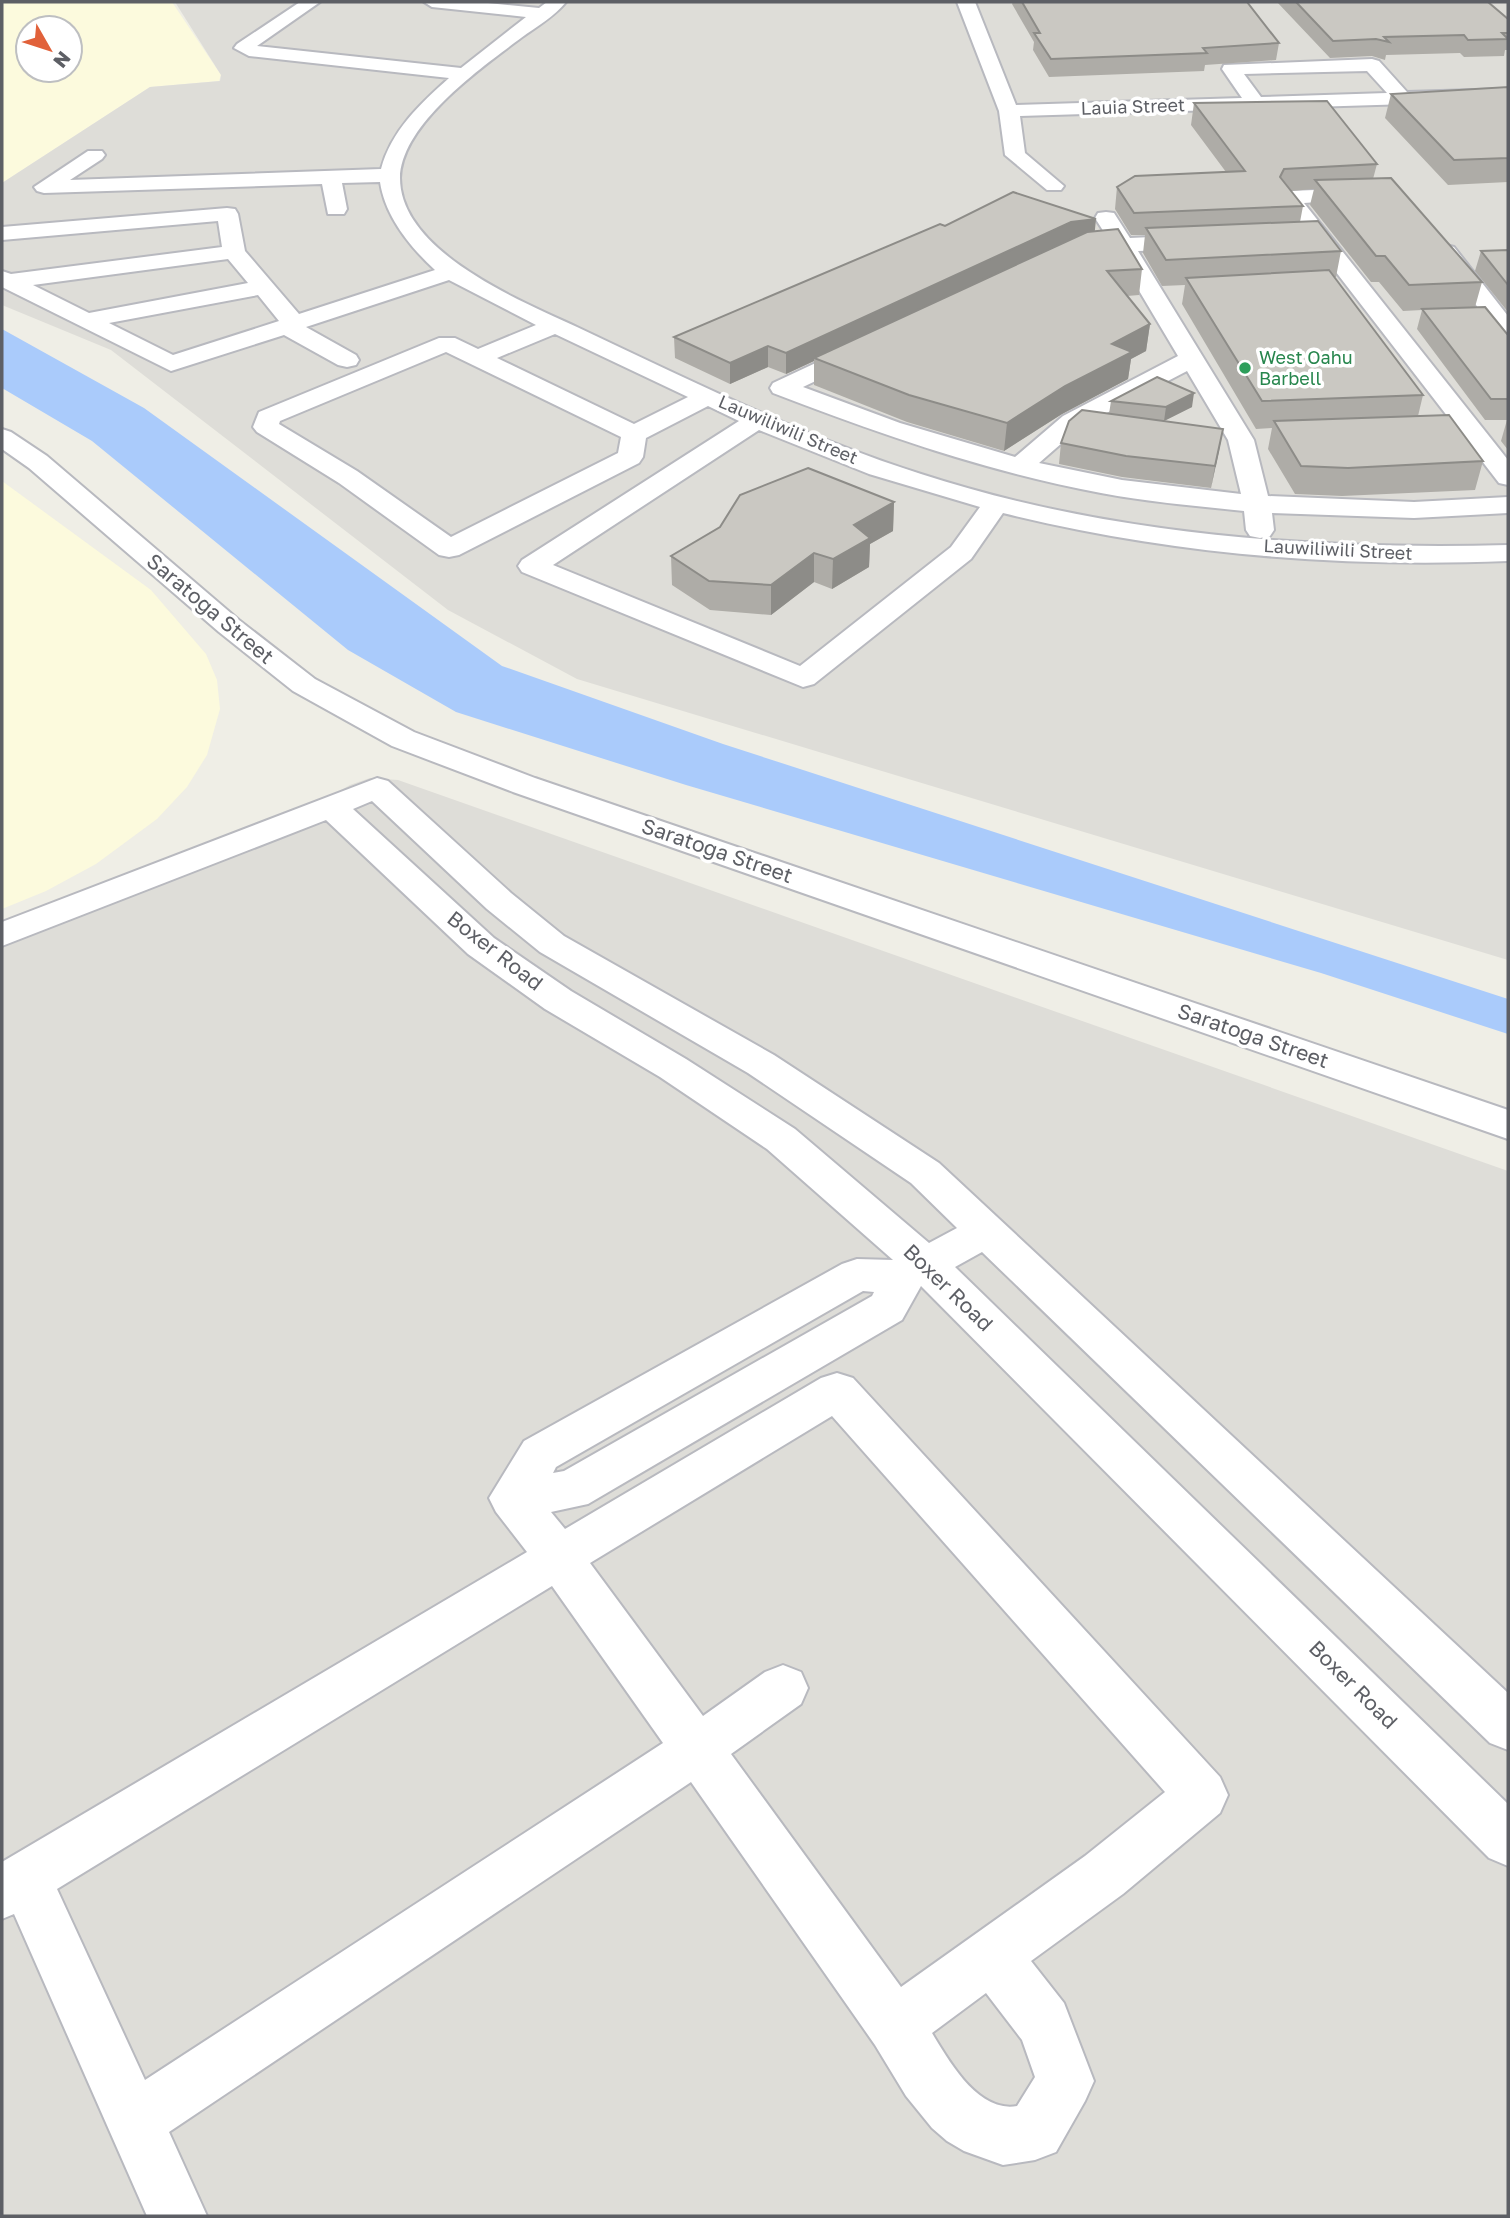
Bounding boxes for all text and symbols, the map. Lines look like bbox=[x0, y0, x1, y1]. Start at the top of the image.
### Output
north arrow bbox=[14, 14, 84, 84]
text: N bbox=[49, 47, 76, 73]
street label: Lauia Street bbox=[1080, 93, 1185, 119]
place label: West Oahu Barbell bbox=[1259, 346, 1353, 389]
marker: West Oahu Barbell bbox=[1237, 360, 1253, 376]
street label: Lauwiliwili Street bbox=[715, 390, 861, 468]
street label: Lauwiliwili Street bbox=[1263, 534, 1413, 564]
street label: Saratoga Street bbox=[142, 547, 280, 669]
street label: Saratoga Street bbox=[638, 812, 796, 888]
street label: Boxer Road bbox=[443, 905, 549, 996]
street label: Saratoga Street bbox=[1174, 997, 1332, 1073]
street label: Boxer Road bbox=[898, 1238, 999, 1336]
street label: Boxer Road bbox=[1304, 1635, 1403, 1734]

